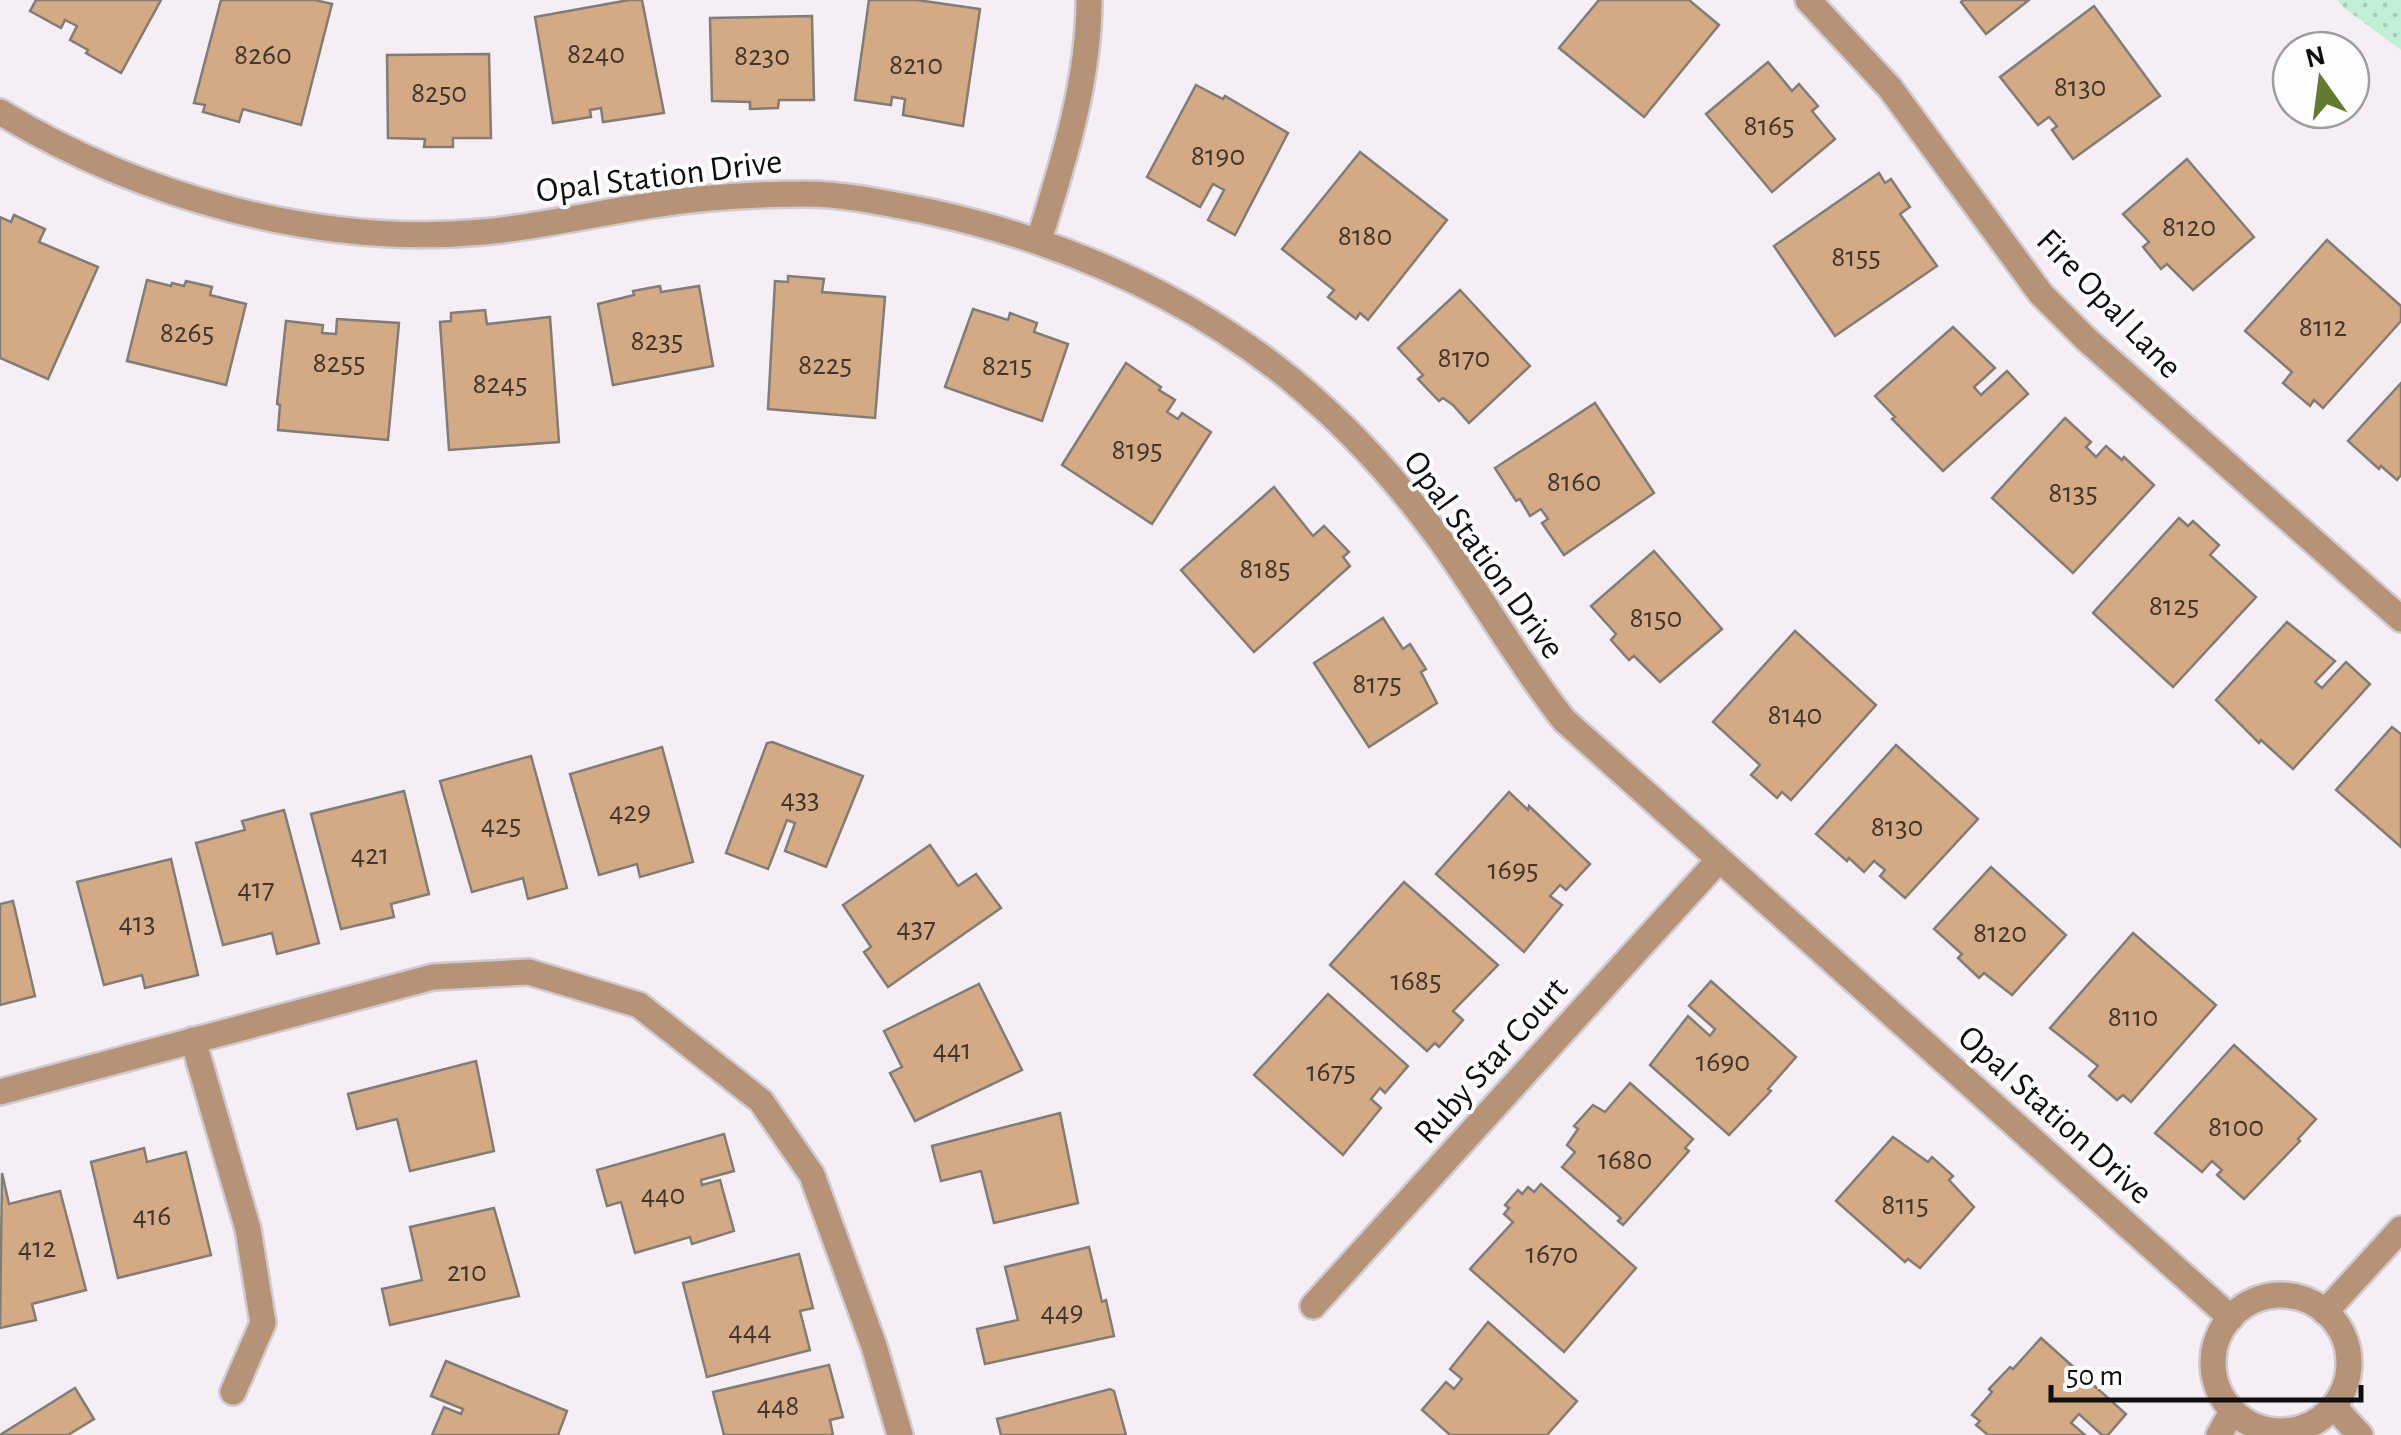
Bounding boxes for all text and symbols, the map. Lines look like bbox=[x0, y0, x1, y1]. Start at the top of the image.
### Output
north arrow bbox=[2271, 30, 2371, 130]
house number: 8240 bbox=[567, 39, 625, 69]
house number: 8260 bbox=[234, 40, 292, 70]
house number: 8230 bbox=[734, 41, 790, 71]
text: N bbox=[2303, 42, 2328, 74]
house number: 8210 bbox=[889, 50, 943, 80]
house number: 8130 bbox=[2054, 72, 2106, 102]
house number: 8250 bbox=[411, 78, 467, 108]
house number: 8165 bbox=[1743, 111, 1795, 141]
house number: 8190 bbox=[1191, 141, 1245, 171]
street label: Opal Station Drive bbox=[534, 144, 784, 209]
house number: 8120 bbox=[2162, 212, 2216, 242]
house number: 8180 bbox=[1338, 221, 1392, 251]
street label: Fire Opal Lane bbox=[2030, 223, 2188, 385]
house number: 8155 bbox=[1831, 242, 1881, 272]
house number: 8112 bbox=[2299, 312, 2347, 342]
house number: 8265 bbox=[160, 318, 214, 348]
house number: 8235 bbox=[631, 326, 683, 356]
house number: 8170 bbox=[1438, 343, 1490, 373]
house number: 8255 bbox=[313, 348, 365, 378]
house number: 8225 bbox=[798, 350, 852, 380]
house number: 8215 bbox=[982, 351, 1032, 381]
house number: 8245 bbox=[473, 369, 527, 399]
house number: 8195 bbox=[1111, 435, 1163, 465]
street label: Opal Station Drive bbox=[1397, 444, 1571, 665]
house number: 8160 bbox=[1547, 467, 1601, 497]
house number: 8135 bbox=[2048, 478, 2098, 508]
house number: 8185 bbox=[1239, 554, 1291, 584]
house number: 8125 bbox=[2149, 591, 2199, 621]
house number: 8150 bbox=[1630, 603, 1682, 633]
house number: 8175 bbox=[1352, 669, 1402, 699]
house number: 8140 bbox=[1768, 700, 1822, 730]
house number: 433 bbox=[780, 784, 820, 814]
house number: 429 bbox=[609, 797, 651, 827]
house number: 425 bbox=[481, 810, 521, 840]
house number: 8130 bbox=[1871, 812, 1923, 842]
house number: 421 bbox=[351, 840, 389, 870]
house number: 1695 bbox=[1487, 855, 1539, 885]
house number: 417 bbox=[237, 874, 275, 904]
house number: 413 bbox=[118, 908, 156, 938]
house number: 437 bbox=[896, 913, 936, 943]
house number: 8120 bbox=[1973, 918, 2027, 948]
house number: 1685 bbox=[1390, 966, 1442, 996]
street label: Ruby Star Court bbox=[1408, 971, 1574, 1151]
house number: 8110 bbox=[2108, 1002, 2158, 1032]
street label: Opal Station Drive bbox=[1951, 1019, 2159, 1211]
house number: 441 bbox=[932, 1035, 972, 1065]
house number: 1690 bbox=[1696, 1047, 1750, 1077]
house number: 1675 bbox=[1306, 1057, 1356, 1087]
house number: 8100 bbox=[2208, 1112, 2264, 1142]
house number: 1680 bbox=[1598, 1145, 1652, 1175]
house number: 440 bbox=[641, 1180, 685, 1210]
house number: 8115 bbox=[1881, 1190, 1929, 1220]
house number: 416 bbox=[133, 1201, 171, 1231]
house number: 412 bbox=[18, 1233, 56, 1263]
house number: 1670 bbox=[1526, 1239, 1578, 1269]
house number: 210 bbox=[447, 1257, 487, 1287]
house number: 449 bbox=[1041, 1297, 1083, 1327]
house number: 444 bbox=[728, 1316, 772, 1346]
scale bar bbox=[2051, 1340, 2361, 1402]
text: 50 m bbox=[2066, 1361, 2123, 1391]
house number: 448 bbox=[756, 1391, 800, 1421]

